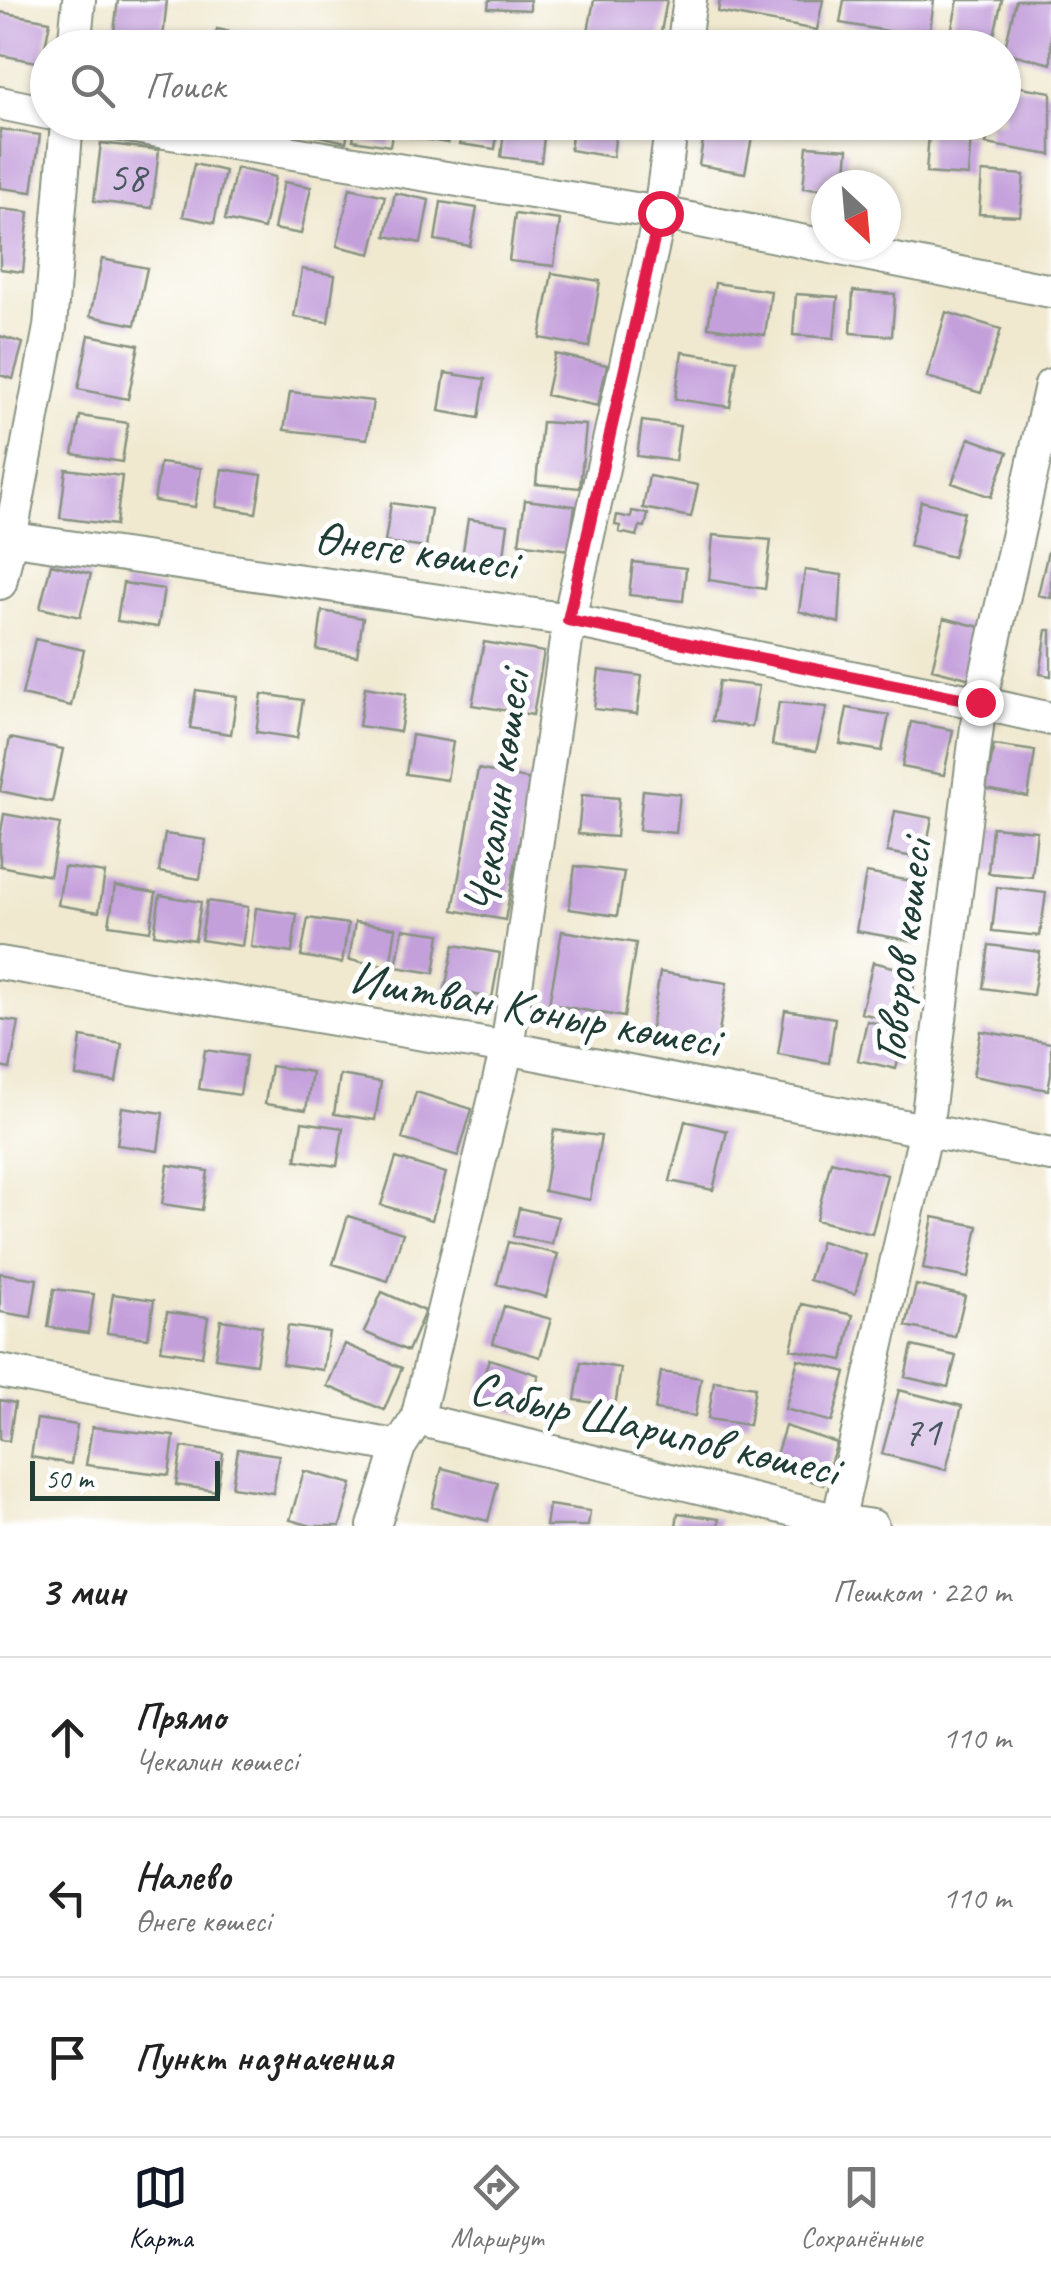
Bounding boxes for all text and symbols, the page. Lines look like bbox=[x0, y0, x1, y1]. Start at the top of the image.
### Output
search box bbox=[30, 30, 1021, 140]
icon: search bbox=[65, 58, 120, 113]
text: Поиск bbox=[145, 62, 225, 109]
house number: 58 bbox=[108, 151, 150, 204]
north arrow bbox=[811, 170, 901, 260]
route start bbox=[638, 191, 684, 237]
street label: Өнеге көшесі bbox=[311, 506, 526, 595]
street label: Чекалин көшесі bbox=[450, 662, 544, 918]
route end bbox=[958, 680, 1004, 726]
street label: Говоров көшесі bbox=[859, 831, 946, 1065]
street label: Иштван Коныр көшесі bbox=[345, 947, 729, 1072]
street label: Сабыр Шарипов көшесі bbox=[464, 1356, 850, 1501]
house number: 71 bbox=[903, 1405, 943, 1458]
scale bar bbox=[30, 1456, 220, 1500]
text: 50 m bbox=[45, 1461, 93, 1496]
text: 3 мин bbox=[40, 1565, 125, 1618]
text: Пешком · 220 m bbox=[832, 1571, 1011, 1612]
text: Прямо bbox=[135, 1693, 225, 1740]
icon: ahead bbox=[40, 1710, 95, 1765]
text: 110 m bbox=[942, 1717, 1011, 1758]
text: Чекалин көшесі bbox=[135, 1740, 298, 1781]
text: Налево bbox=[135, 1853, 231, 1900]
icon: left bbox=[40, 1870, 95, 1925]
text: 110 m bbox=[942, 1877, 1011, 1918]
text: Өнеге көшесі bbox=[135, 1900, 271, 1941]
icon: arrive bbox=[40, 2030, 95, 2085]
text: Пункт назначения bbox=[135, 2034, 392, 2081]
tab: Карта bbox=[129, 2160, 193, 2255]
tab: Маршрут bbox=[451, 2160, 543, 2255]
tab: Сохранённые bbox=[801, 2160, 922, 2255]

